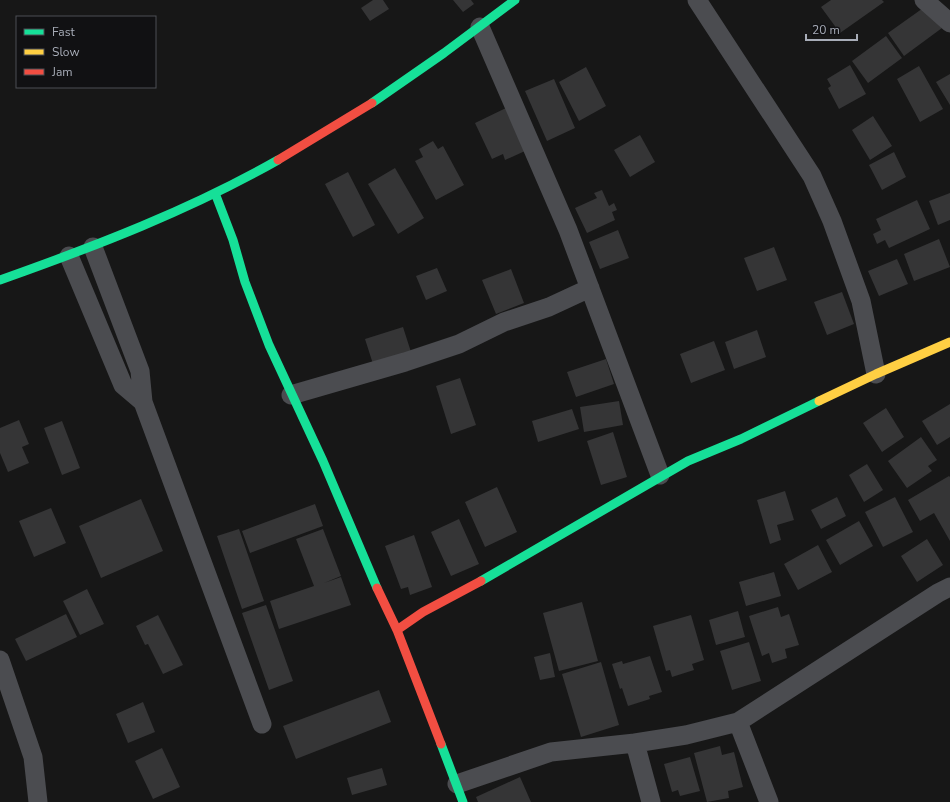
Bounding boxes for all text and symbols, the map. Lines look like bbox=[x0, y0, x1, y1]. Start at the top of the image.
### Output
legend bbox=[16, 16, 156, 88]
scale bar bbox=[806, 16, 857, 42]
text: 20 m bbox=[812, 22, 840, 38]
text: Fast bbox=[52, 24, 75, 40]
text: Slow bbox=[52, 44, 80, 60]
text: Jam bbox=[51, 64, 73, 80]

